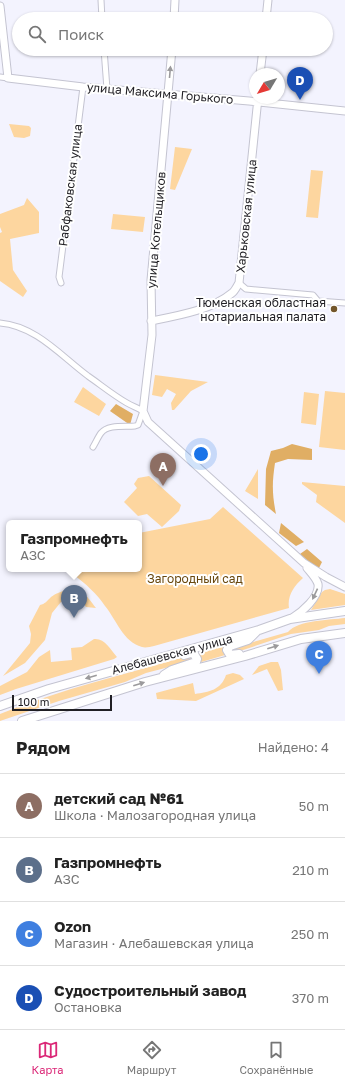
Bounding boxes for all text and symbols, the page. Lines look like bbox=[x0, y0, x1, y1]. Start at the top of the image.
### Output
search box bbox=[12, 12, 333, 56]
icon: search bbox=[26, 23, 48, 45]
text: Поиск bbox=[58, 25, 104, 43]
one-way arrow bbox=[166, 66, 173, 78]
pin: D bbox=[287, 67, 313, 100]
north arrow bbox=[249, 68, 285, 104]
street label: улица Максима Горького bbox=[86, 79, 234, 107]
street label: Рабфаковская улица bbox=[55, 123, 85, 247]
street label: Харьковская улица bbox=[233, 159, 259, 273]
street label: улица Котельщиков bbox=[143, 171, 169, 289]
place label: Тюменская областная нотариальная палата bbox=[196, 295, 326, 324]
marker: Тюменская областная нотариальная палата bbox=[329, 304, 339, 314]
your location bbox=[191, 444, 211, 464]
pin: A bbox=[150, 453, 176, 486]
popup bbox=[6, 520, 142, 572]
text: Газпромнефть bbox=[20, 529, 128, 547]
text: АЗС bbox=[20, 547, 46, 563]
park label: Загородный сад bbox=[147, 571, 243, 586]
pin: B bbox=[61, 585, 87, 618]
one-way arrow bbox=[312, 588, 318, 600]
street label: Алебашевская улица bbox=[110, 631, 234, 677]
pin: C bbox=[306, 641, 332, 674]
one-way arrow bbox=[267, 644, 279, 650]
one-way arrow bbox=[85, 674, 97, 680]
one-way arrow bbox=[133, 681, 145, 687]
scale bar bbox=[12, 693, 112, 712]
text: 100 m bbox=[18, 695, 49, 708]
text: Рядом bbox=[16, 737, 70, 758]
text: Найдено: 4 bbox=[258, 739, 329, 755]
text: детский сад №61 bbox=[54, 789, 183, 807]
text: A bbox=[24, 798, 34, 814]
text: 50 m bbox=[299, 798, 329, 814]
text: Школа · Малозагородная улица bbox=[54, 807, 256, 823]
text: Газпромнефть bbox=[54, 853, 162, 871]
text: B bbox=[24, 862, 34, 878]
text: 210 m bbox=[292, 862, 329, 878]
text: АЗС bbox=[54, 871, 79, 887]
text: Ozon bbox=[54, 917, 91, 935]
text: C bbox=[24, 926, 34, 942]
text: 250 m bbox=[291, 926, 329, 942]
text: Магазин · Алебашевская улица bbox=[54, 935, 254, 951]
text: Судостроительный завод bbox=[54, 981, 246, 999]
text: D bbox=[24, 990, 34, 1006]
text: 370 m bbox=[292, 990, 329, 1006]
text: Остановка bbox=[54, 999, 122, 1015]
tab: Карта bbox=[32, 1039, 63, 1076]
tab: Маршрут bbox=[127, 1039, 176, 1076]
tab: Сохранённые bbox=[240, 1039, 313, 1076]

